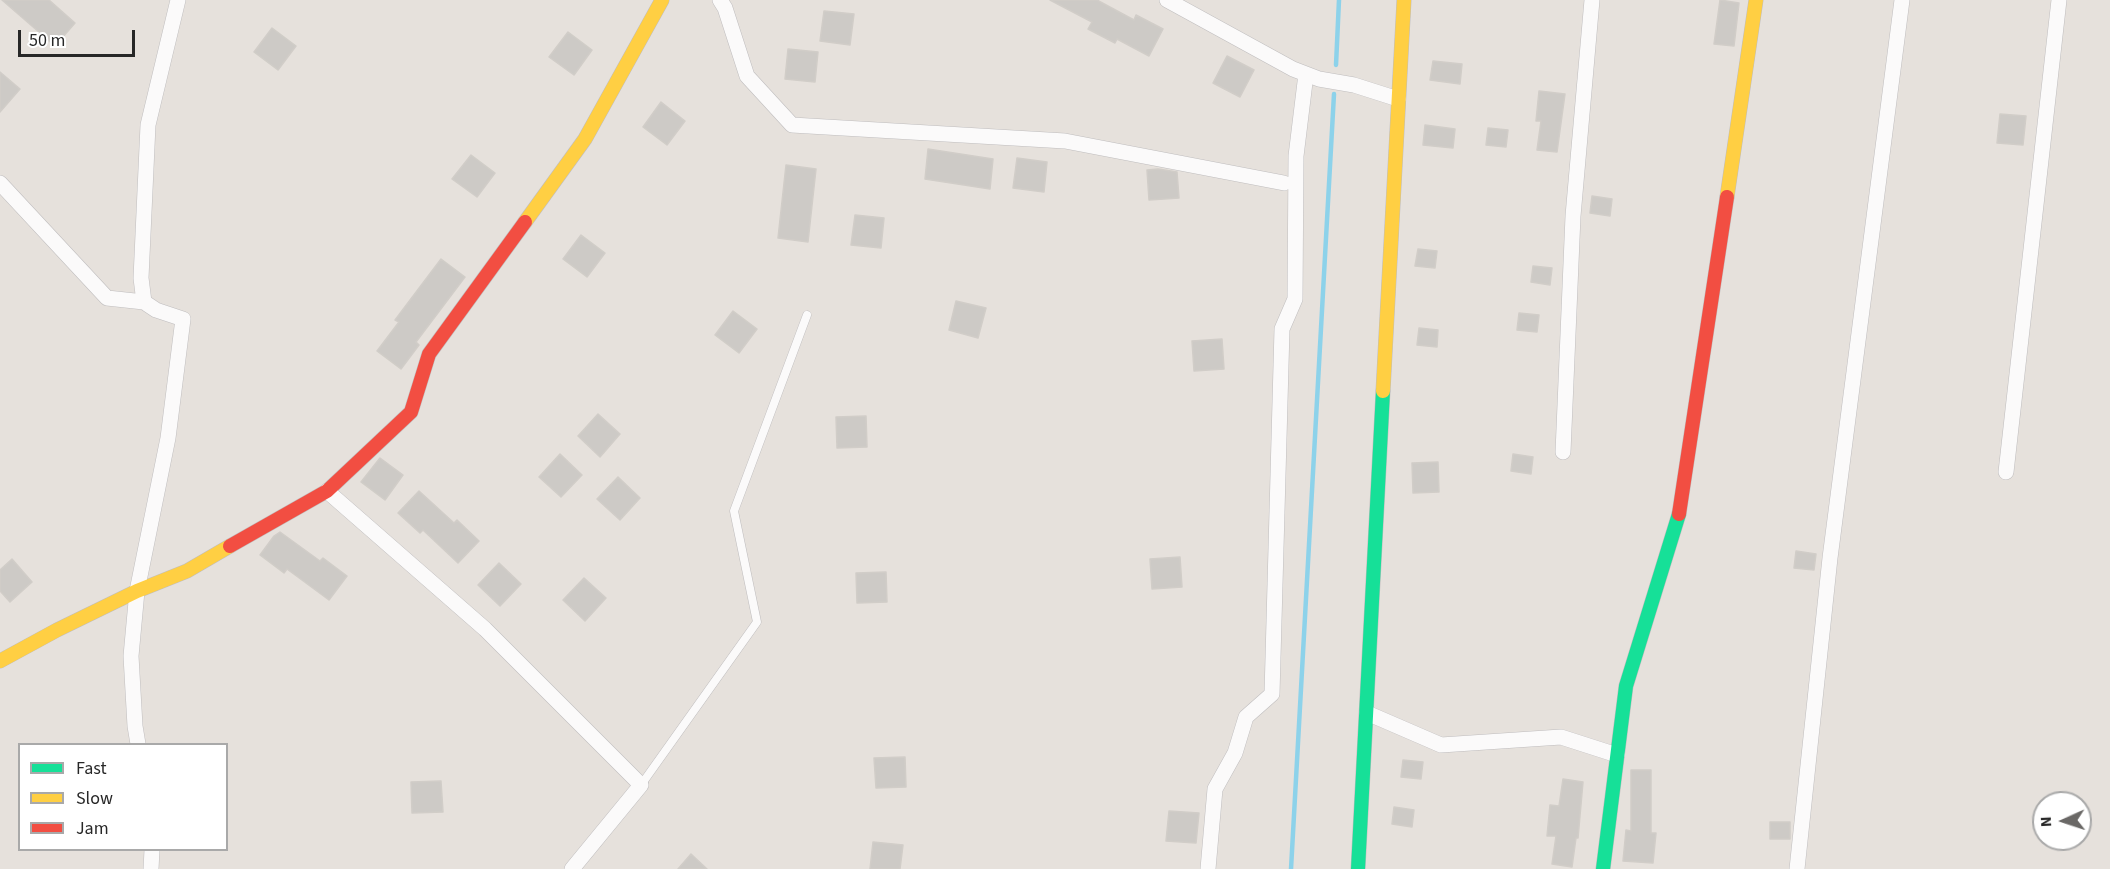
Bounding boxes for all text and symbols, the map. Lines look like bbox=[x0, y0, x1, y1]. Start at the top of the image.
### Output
scale bar bbox=[21, 18, 138, 56]
text: 50 m bbox=[29, 28, 65, 53]
legend bbox=[18, 743, 228, 851]
text: Fast bbox=[76, 756, 107, 781]
text: Slow bbox=[76, 786, 113, 811]
north arrow bbox=[2032, 791, 2092, 851]
text: Jam bbox=[76, 816, 109, 841]
text: N bbox=[2035, 816, 2057, 828]

